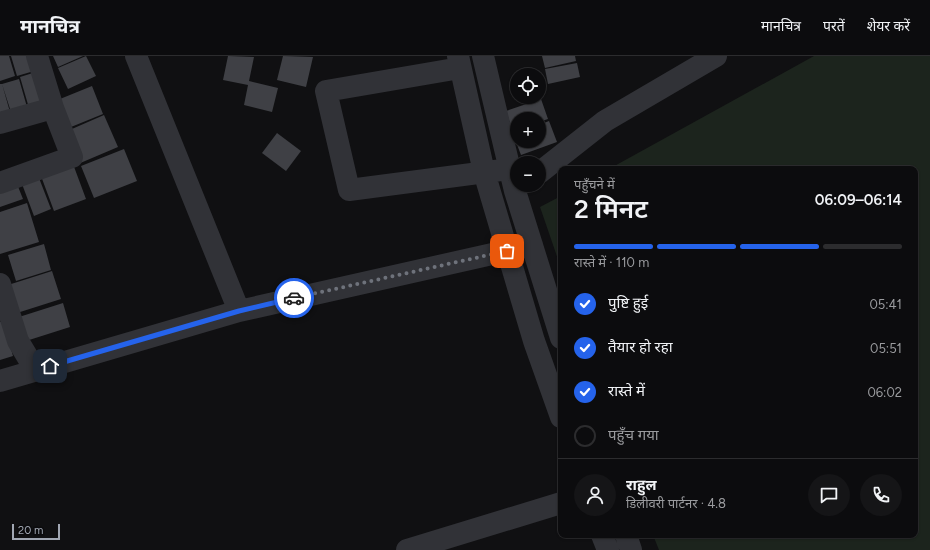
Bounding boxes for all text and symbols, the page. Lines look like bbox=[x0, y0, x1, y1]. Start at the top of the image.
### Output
text: मानचित्र bbox=[20, 15, 80, 38]
text: मानचित्र bbox=[761, 18, 801, 35]
text: परतें bbox=[823, 18, 845, 35]
text: शेयर करें bbox=[867, 18, 910, 35]
map controls bbox=[510, 68, 546, 192]
button: locate bbox=[510, 68, 546, 104]
button: + bbox=[510, 112, 546, 148]
button: − bbox=[510, 156, 546, 192]
text: पहुँचने में bbox=[574, 177, 615, 192]
text: 06:09–06:14 bbox=[815, 191, 902, 209]
text: 2 मिनट bbox=[574, 193, 648, 225]
pin bbox=[490, 234, 524, 268]
icon: bag bbox=[496, 240, 518, 262]
text: रास्ते में · 110 m bbox=[574, 255, 649, 270]
courier bbox=[274, 278, 314, 318]
icon: car bbox=[283, 287, 305, 309]
icon: check bbox=[574, 293, 596, 315]
text: पुष्टि हुई bbox=[608, 294, 648, 312]
text: 05:41 bbox=[869, 297, 902, 312]
icon: check bbox=[574, 337, 596, 359]
text: तैयार हो रहा bbox=[608, 338, 673, 356]
text: 05:51 bbox=[870, 341, 902, 356]
pin bbox=[33, 349, 67, 383]
icon: home bbox=[39, 355, 61, 377]
icon: check bbox=[574, 381, 596, 403]
text: रास्ते में bbox=[608, 382, 645, 400]
text: 06:02 bbox=[867, 385, 902, 400]
text: पहुँच गया bbox=[608, 426, 659, 444]
button: person bbox=[574, 474, 616, 516]
button: chat bbox=[808, 474, 850, 516]
button: phone bbox=[860, 474, 902, 516]
text: राहुल bbox=[626, 476, 657, 494]
text: डिलीवरी पार्टनर · 4.8 bbox=[626, 496, 726, 511]
scale bar bbox=[12, 522, 60, 541]
text: 20 m bbox=[18, 524, 43, 537]

